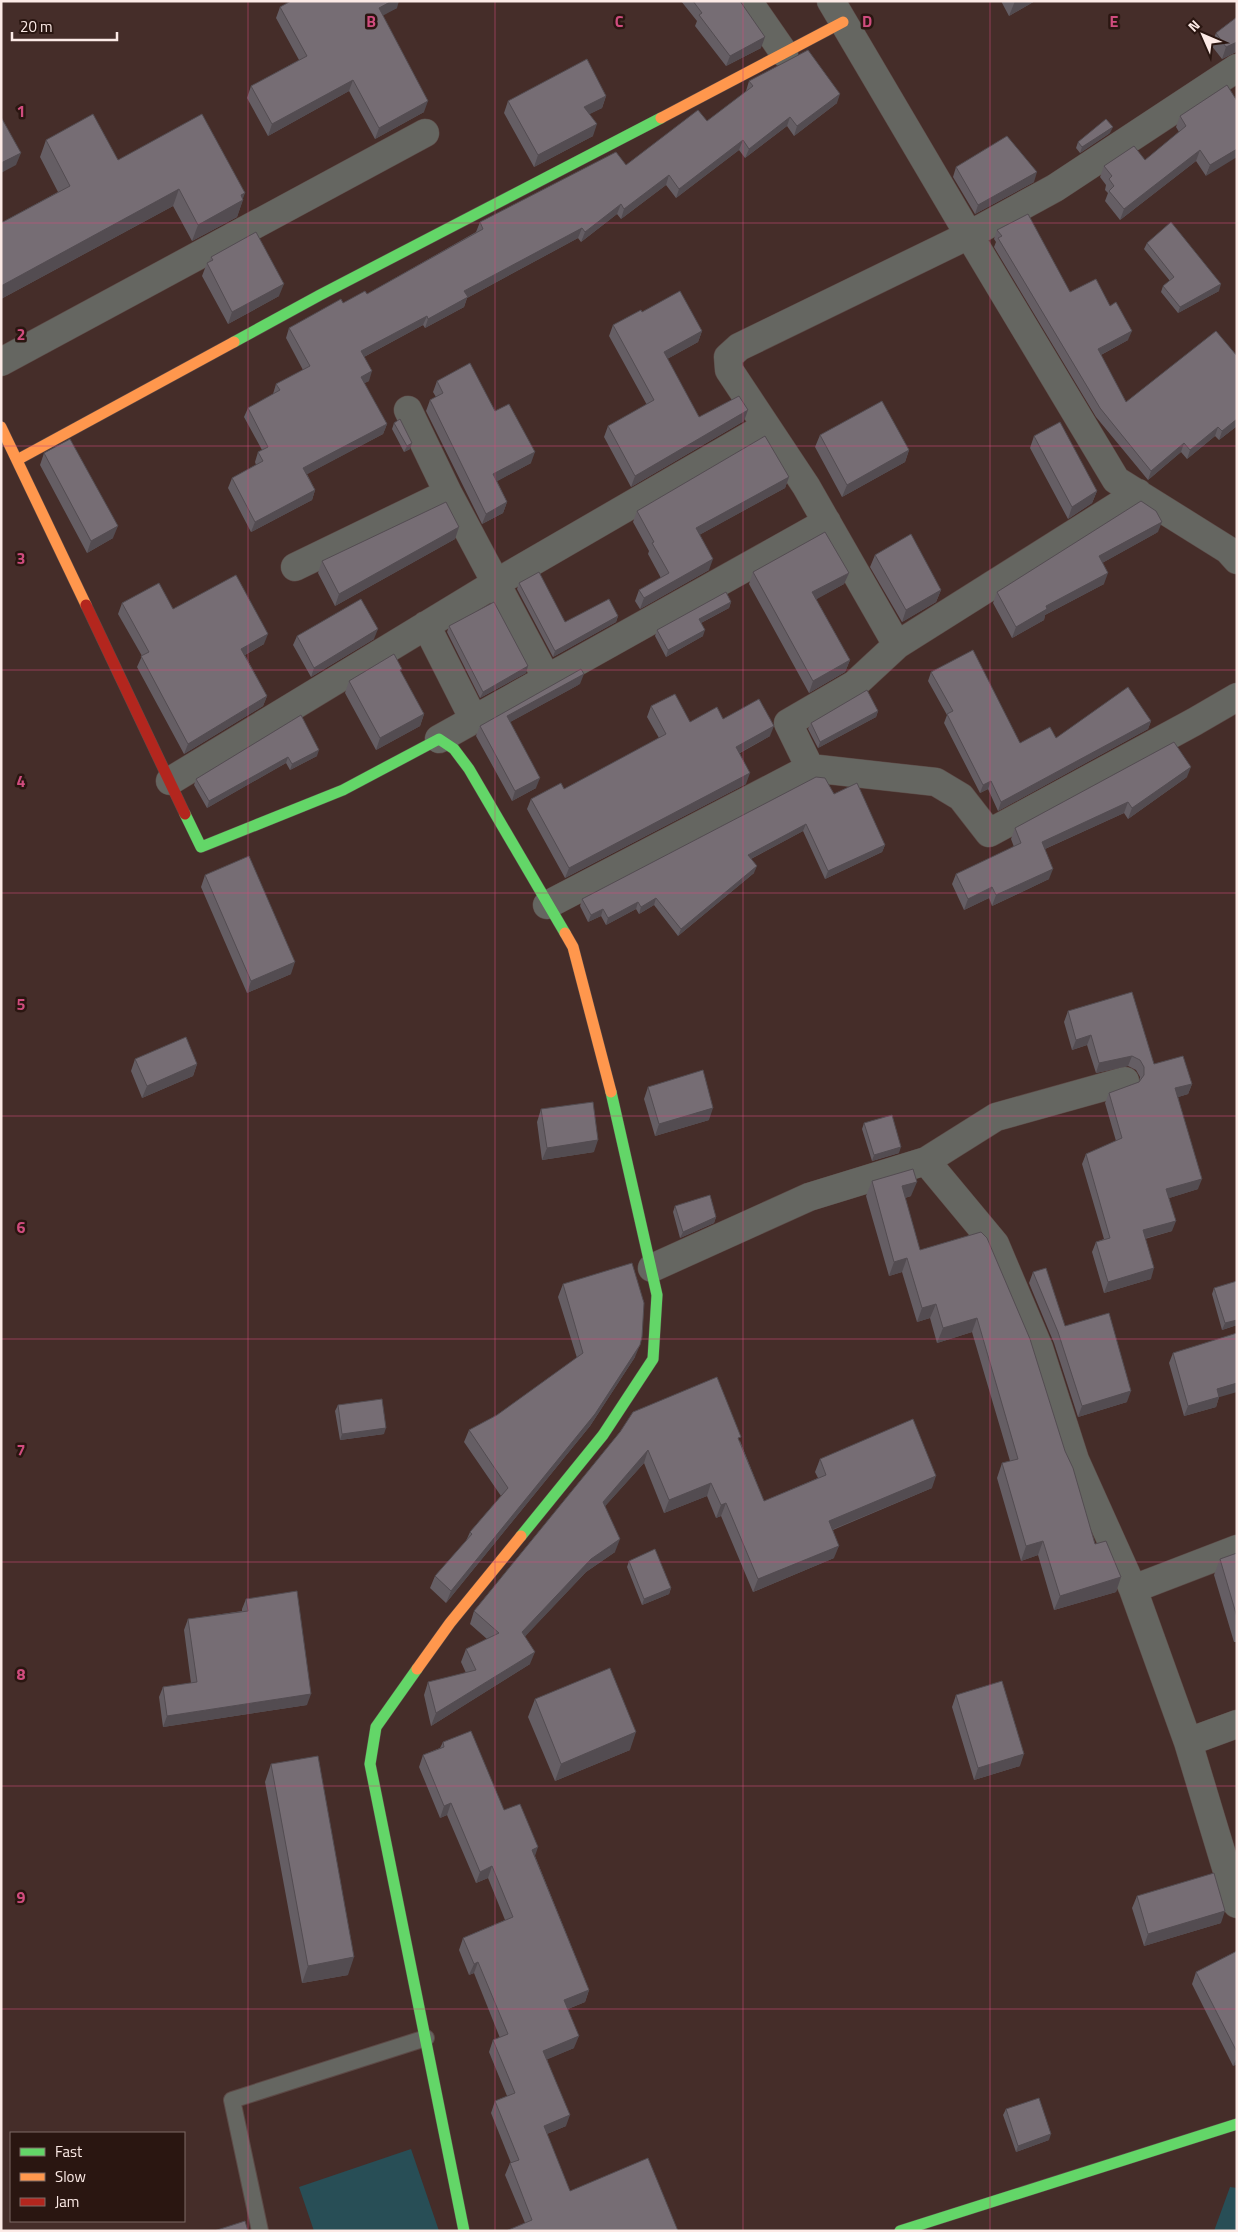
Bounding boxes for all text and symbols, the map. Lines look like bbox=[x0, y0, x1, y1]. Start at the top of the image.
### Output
text: B bbox=[366, 9, 376, 33]
text: C bbox=[615, 9, 624, 33]
text: D bbox=[862, 9, 872, 33]
text: E bbox=[1110, 9, 1119, 33]
scale bar bbox=[12, 10, 118, 42]
north arrow bbox=[1178, 10, 1228, 60]
text: 20 m bbox=[20, 15, 53, 38]
text: N bbox=[1183, 15, 1204, 36]
text: 1 bbox=[17, 99, 25, 123]
text: 2 bbox=[17, 322, 25, 346]
text: 3 bbox=[17, 546, 25, 570]
text: 4 bbox=[17, 769, 26, 793]
text: 5 bbox=[17, 992, 26, 1016]
text: 6 bbox=[17, 1215, 26, 1239]
text: 7 bbox=[17, 1438, 25, 1462]
text: 8 bbox=[17, 1662, 26, 1686]
text: 9 bbox=[17, 1885, 26, 1909]
legend bbox=[10, 2132, 185, 2222]
text: Fast bbox=[55, 2140, 83, 2163]
text: Slow bbox=[55, 2165, 86, 2188]
text: Jam bbox=[55, 2190, 79, 2213]

